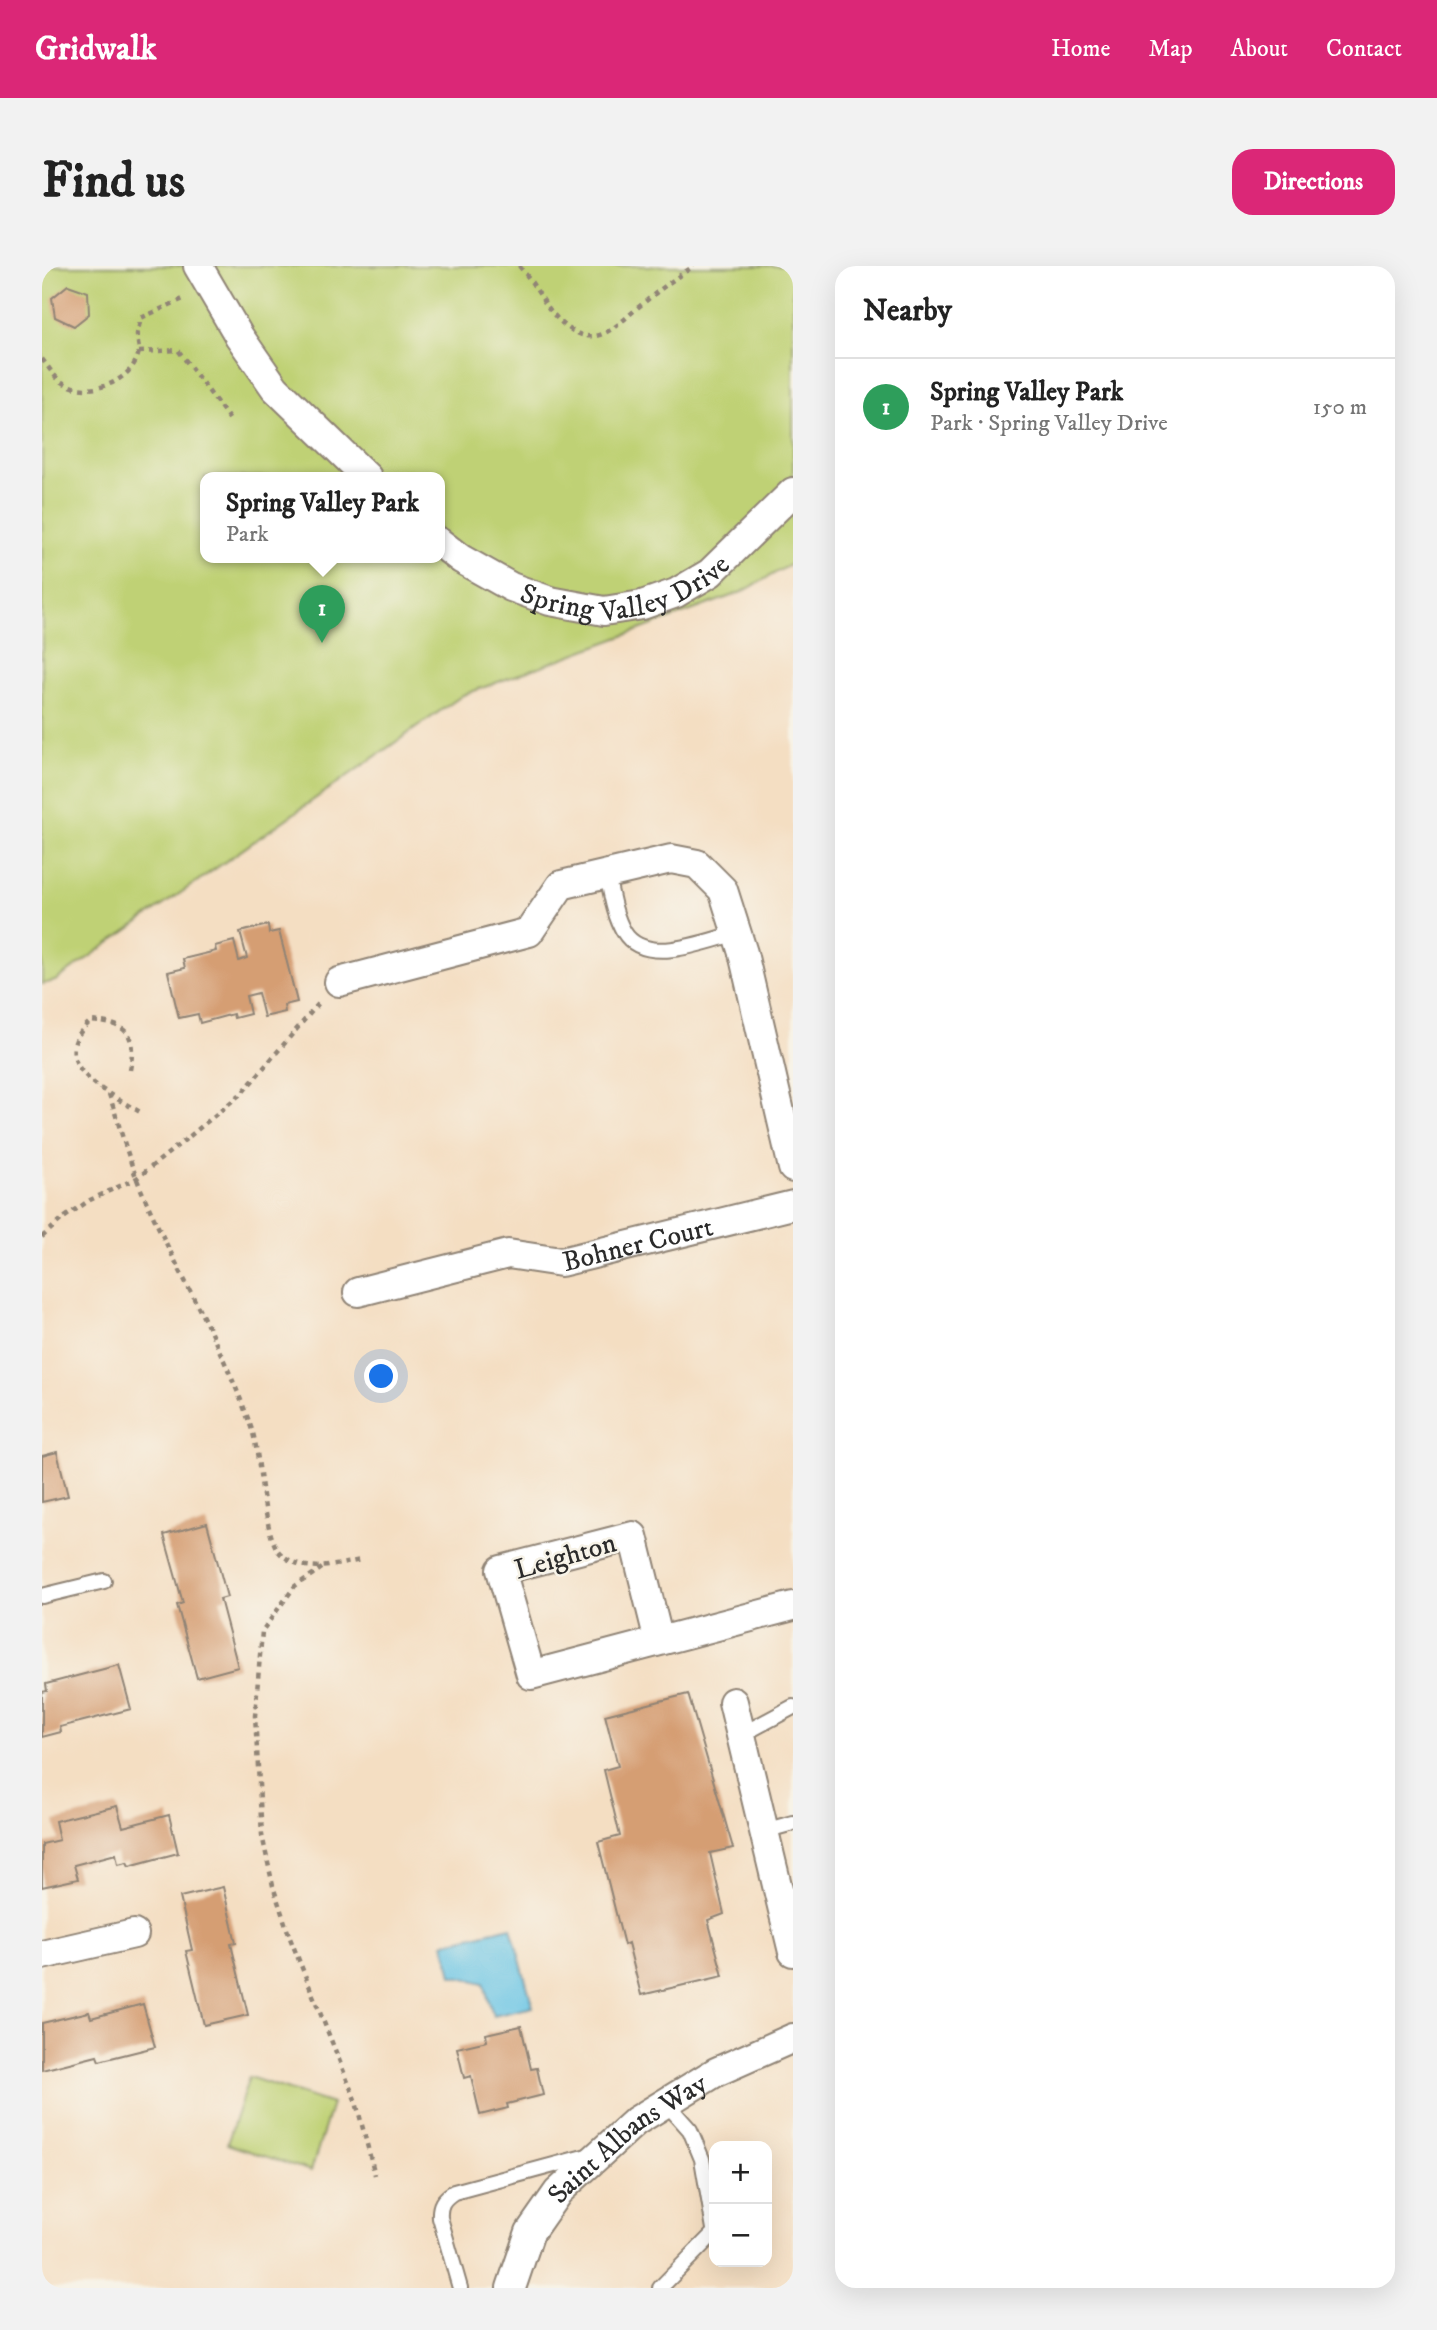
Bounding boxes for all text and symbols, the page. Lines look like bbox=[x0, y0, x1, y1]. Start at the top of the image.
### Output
text: Gridwalk bbox=[35, 29, 157, 70]
text: Home bbox=[1051, 34, 1110, 64]
text: Map bbox=[1148, 34, 1193, 64]
text: About bbox=[1231, 34, 1288, 64]
text: Contact bbox=[1326, 34, 1402, 64]
button: Directions bbox=[1232, 149, 1395, 215]
text: Find us bbox=[42, 151, 185, 213]
text: Nearby bbox=[863, 293, 952, 330]
text: Spring Valley Park bbox=[930, 376, 1123, 409]
text: 1 bbox=[882, 393, 890, 422]
text: 150 m bbox=[1313, 393, 1367, 422]
text: Park · Spring Valley Drive bbox=[930, 409, 1168, 438]
popup bbox=[200, 472, 445, 563]
text: Spring Valley Park bbox=[226, 487, 419, 520]
text: Park bbox=[226, 520, 269, 549]
street label: Spring Valley Drive bbox=[516, 548, 737, 631]
pin: 1 bbox=[299, 585, 345, 643]
street label: Bohner Court bbox=[559, 1209, 717, 1280]
your location bbox=[364, 1359, 398, 1393]
street label: Leighton bbox=[510, 1525, 621, 1588]
street label: Saint Albans Way bbox=[540, 2066, 714, 2210]
map controls bbox=[709, 2141, 772, 2267]
button: + bbox=[709, 2141, 772, 2204]
button: − bbox=[709, 2204, 772, 2267]

